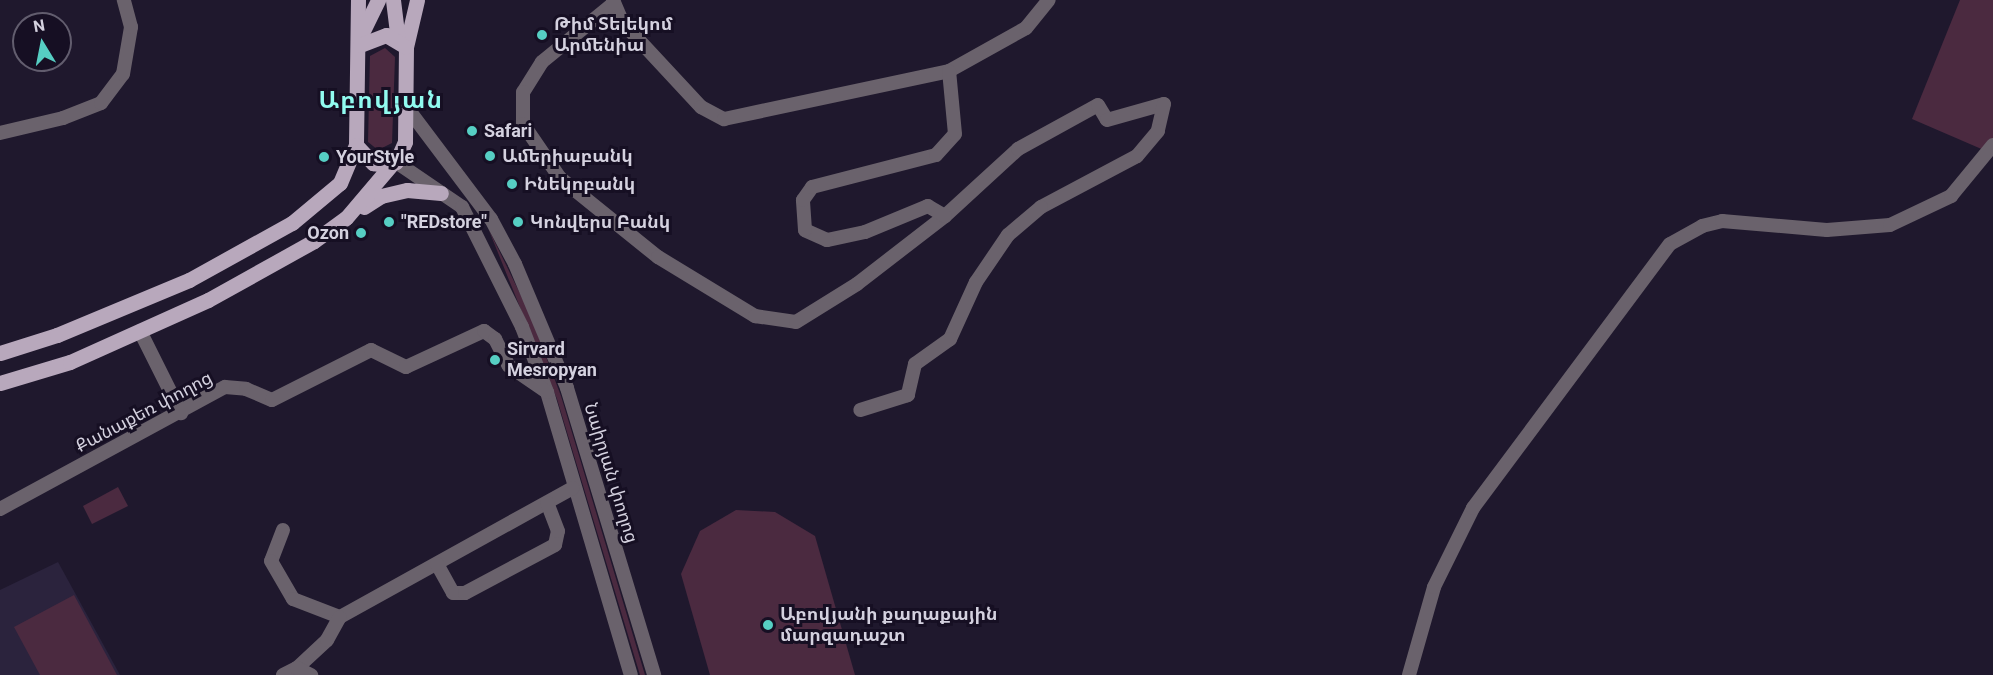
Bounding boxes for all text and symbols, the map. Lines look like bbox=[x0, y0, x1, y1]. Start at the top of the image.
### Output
north arrow bbox=[12, 12, 72, 72]
place label: Թիմ Տելեկոմ Արմենիա bbox=[554, 14, 672, 57]
text: N bbox=[32, 15, 46, 36]
marker: Թիմ Տելեկոմ Արմենիա bbox=[535, 28, 549, 42]
district label: Աբովյան bbox=[318, 87, 444, 115]
place label: Safari bbox=[484, 120, 532, 142]
marker: Safari bbox=[465, 124, 479, 138]
place label: Ամերիաբանկ bbox=[502, 145, 633, 167]
place label: YourStyle bbox=[336, 146, 414, 168]
marker: Ամերիաբանկ bbox=[483, 149, 497, 163]
marker: YourStyle bbox=[317, 150, 331, 164]
place label: Ինեկոբանկ bbox=[524, 173, 635, 195]
marker: Ինեկոբանկ bbox=[505, 177, 519, 191]
place label: "REDstore" bbox=[401, 211, 487, 233]
place label: Կոնվերս Բանկ bbox=[530, 211, 670, 233]
marker: "REDstore" bbox=[382, 215, 396, 229]
marker: Կոնվերս Բանկ bbox=[511, 215, 525, 229]
place label: Ozon bbox=[307, 222, 349, 244]
marker: Ozon bbox=[354, 226, 368, 240]
place label: Sirvard Mesropyan bbox=[507, 339, 597, 382]
marker: Sirvard Mesropyan bbox=[488, 353, 502, 367]
street label: Քանաքեռ փողոց bbox=[72, 367, 216, 457]
street label: Նաիրյան փողոց bbox=[579, 400, 643, 546]
place label: Աբովյանի քաղաքային մարզադաշտ bbox=[780, 604, 997, 646]
marker: Աբովյանի քաղաքային մարզադաշտ bbox=[761, 618, 775, 632]

